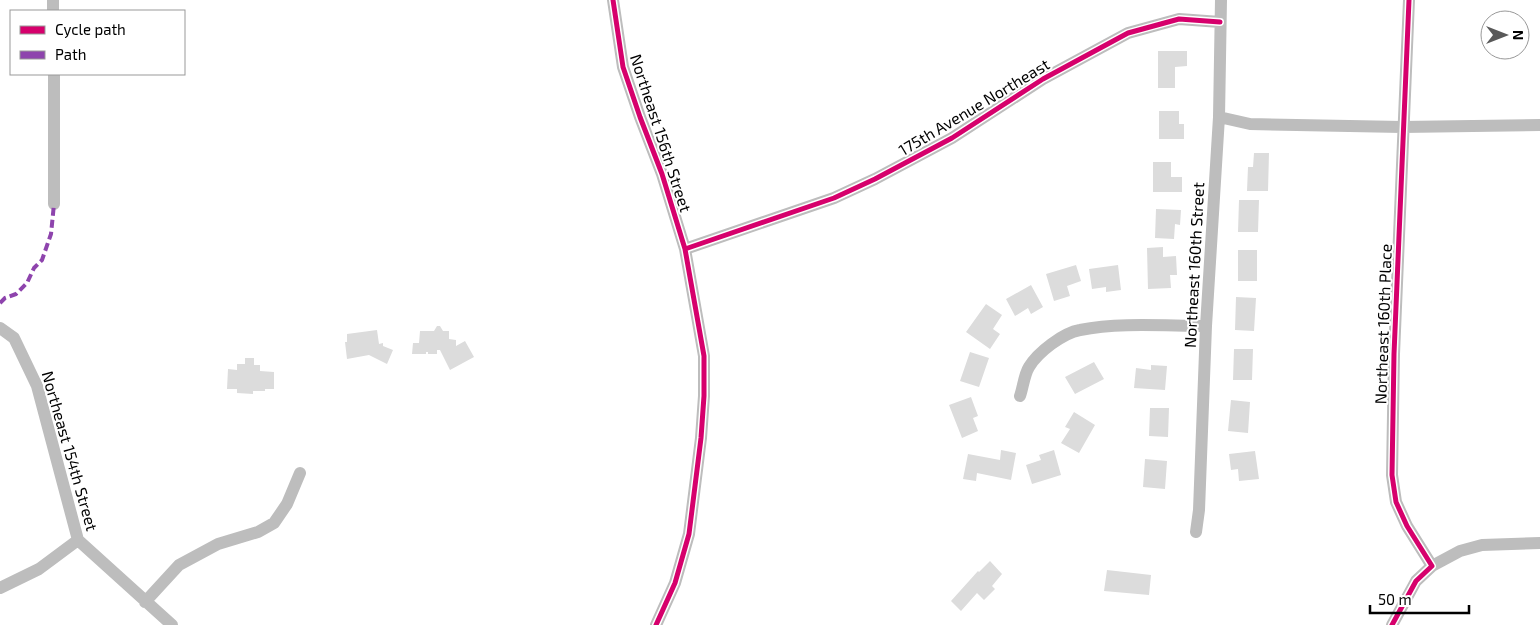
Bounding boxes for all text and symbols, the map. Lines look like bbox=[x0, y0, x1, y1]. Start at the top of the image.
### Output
legend bbox=[10, 10, 185, 75]
north arrow bbox=[1480, 10, 1530, 60]
text: Cycle path bbox=[55, 20, 126, 38]
text: N bbox=[1510, 30, 1527, 40]
text: Path bbox=[55, 45, 86, 63]
street label: Northeast 156th Street bbox=[627, 52, 696, 214]
street label: 175th Avenue Northeast bbox=[895, 54, 1053, 159]
street label: Northeast 160th Street bbox=[1180, 182, 1207, 348]
street label: Northeast 160th Place bbox=[1370, 243, 1395, 405]
street label: Northeast 154th Street bbox=[39, 369, 102, 533]
scale bar bbox=[1370, 582, 1469, 614]
text: 50 m bbox=[1378, 590, 1412, 608]

